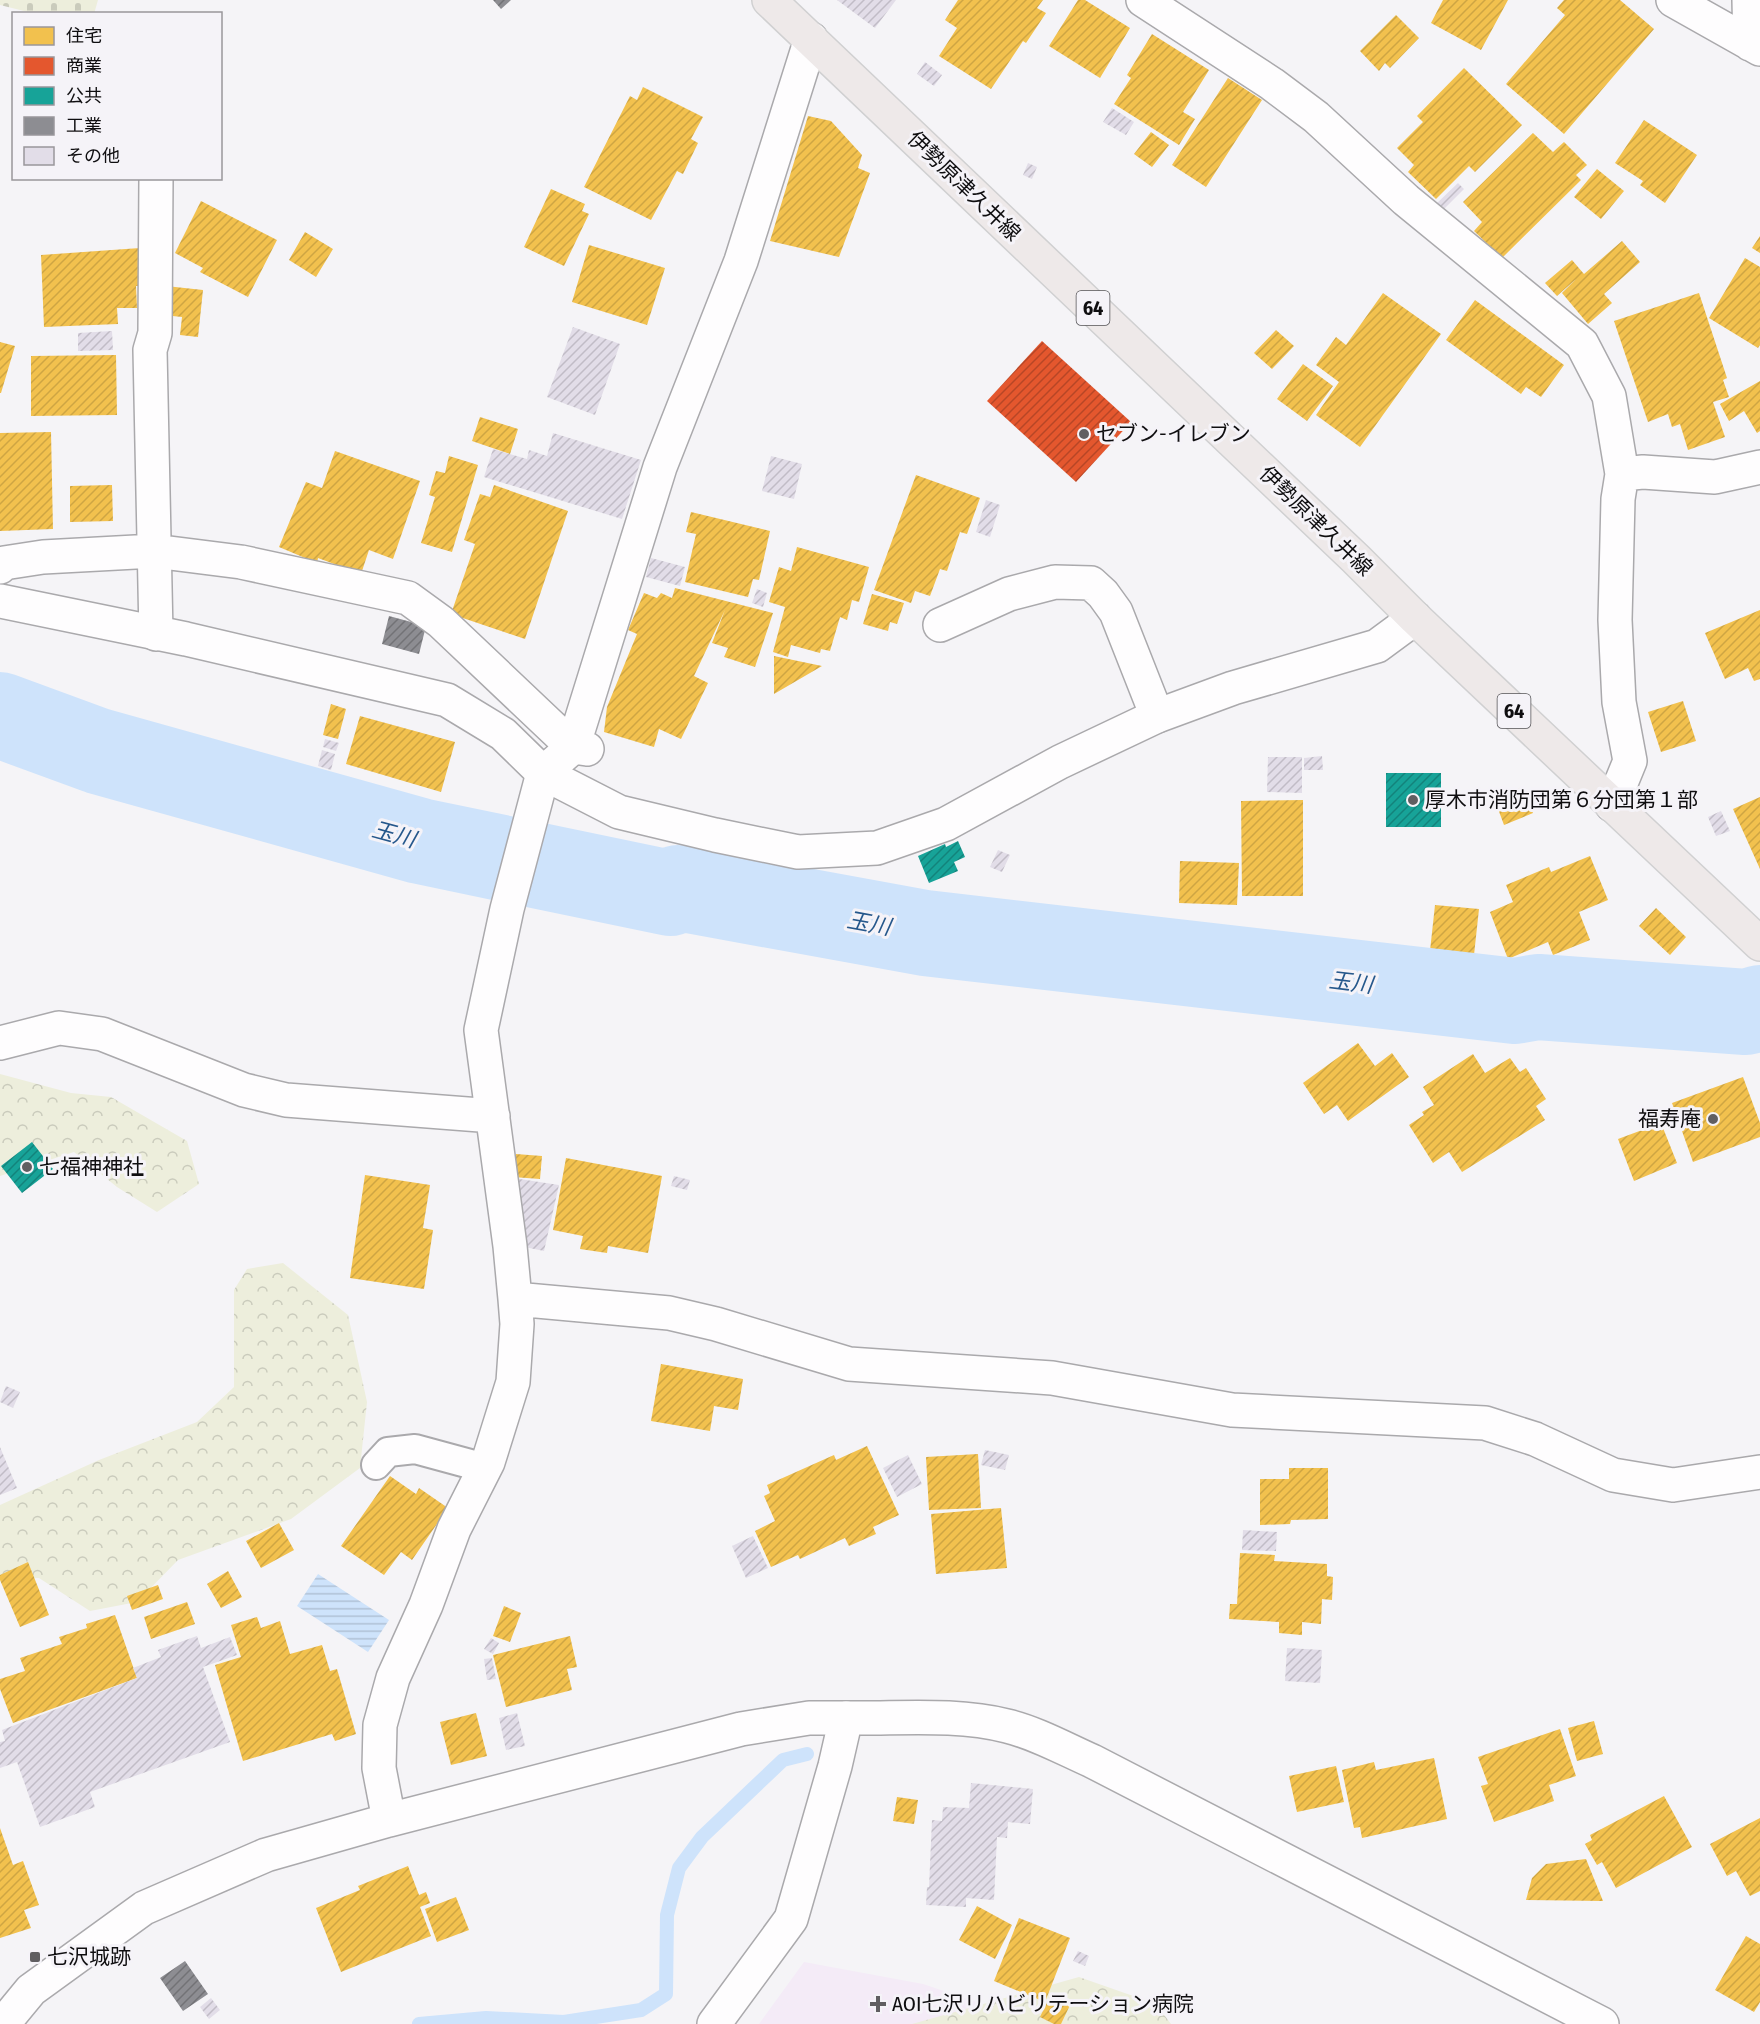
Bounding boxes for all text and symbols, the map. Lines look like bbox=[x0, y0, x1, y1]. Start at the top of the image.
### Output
legend bbox=[12, 12, 222, 180]
text: 住宅 bbox=[66, 25, 102, 47]
text: 商業 bbox=[66, 55, 102, 77]
text: 公共 bbox=[66, 85, 102, 107]
text: 工業 bbox=[66, 115, 102, 137]
street label: 伊勢原津久井線 bbox=[902, 126, 1026, 246]
text: その他 bbox=[66, 145, 120, 167]
road number: 64 bbox=[1076, 291, 1110, 325]
place label: セブン-イレブン bbox=[1096, 421, 1251, 447]
marker: セブン-イレブン bbox=[1077, 427, 1091, 441]
street label: 伊勢原津久井線 bbox=[1254, 461, 1378, 581]
road number: 64 bbox=[1498, 694, 1530, 728]
place label: 厚木市消防団第６分団第１部 bbox=[1425, 787, 1698, 813]
marker: 厚木市消防団第６分団第１部 bbox=[1406, 793, 1420, 807]
water label: 玉川 bbox=[369, 816, 421, 854]
water label: 玉川 bbox=[845, 906, 895, 941]
water label: 玉川 bbox=[1327, 966, 1376, 999]
place label: 福寿庵 bbox=[1638, 1106, 1701, 1132]
marker: 福寿庵 bbox=[1706, 1112, 1720, 1126]
place label: 七福神神社 bbox=[39, 1154, 144, 1180]
marker: 七福神神社 bbox=[20, 1160, 34, 1174]
place label: 七沢城跡 bbox=[47, 1944, 131, 1970]
marker: 七沢城跡 bbox=[28, 1950, 42, 1964]
place label: AOI七沢リハビリテーション病院 bbox=[892, 1991, 1194, 2017]
marker: AOI七沢リハビリテーション病院 bbox=[869, 1995, 887, 2013]

